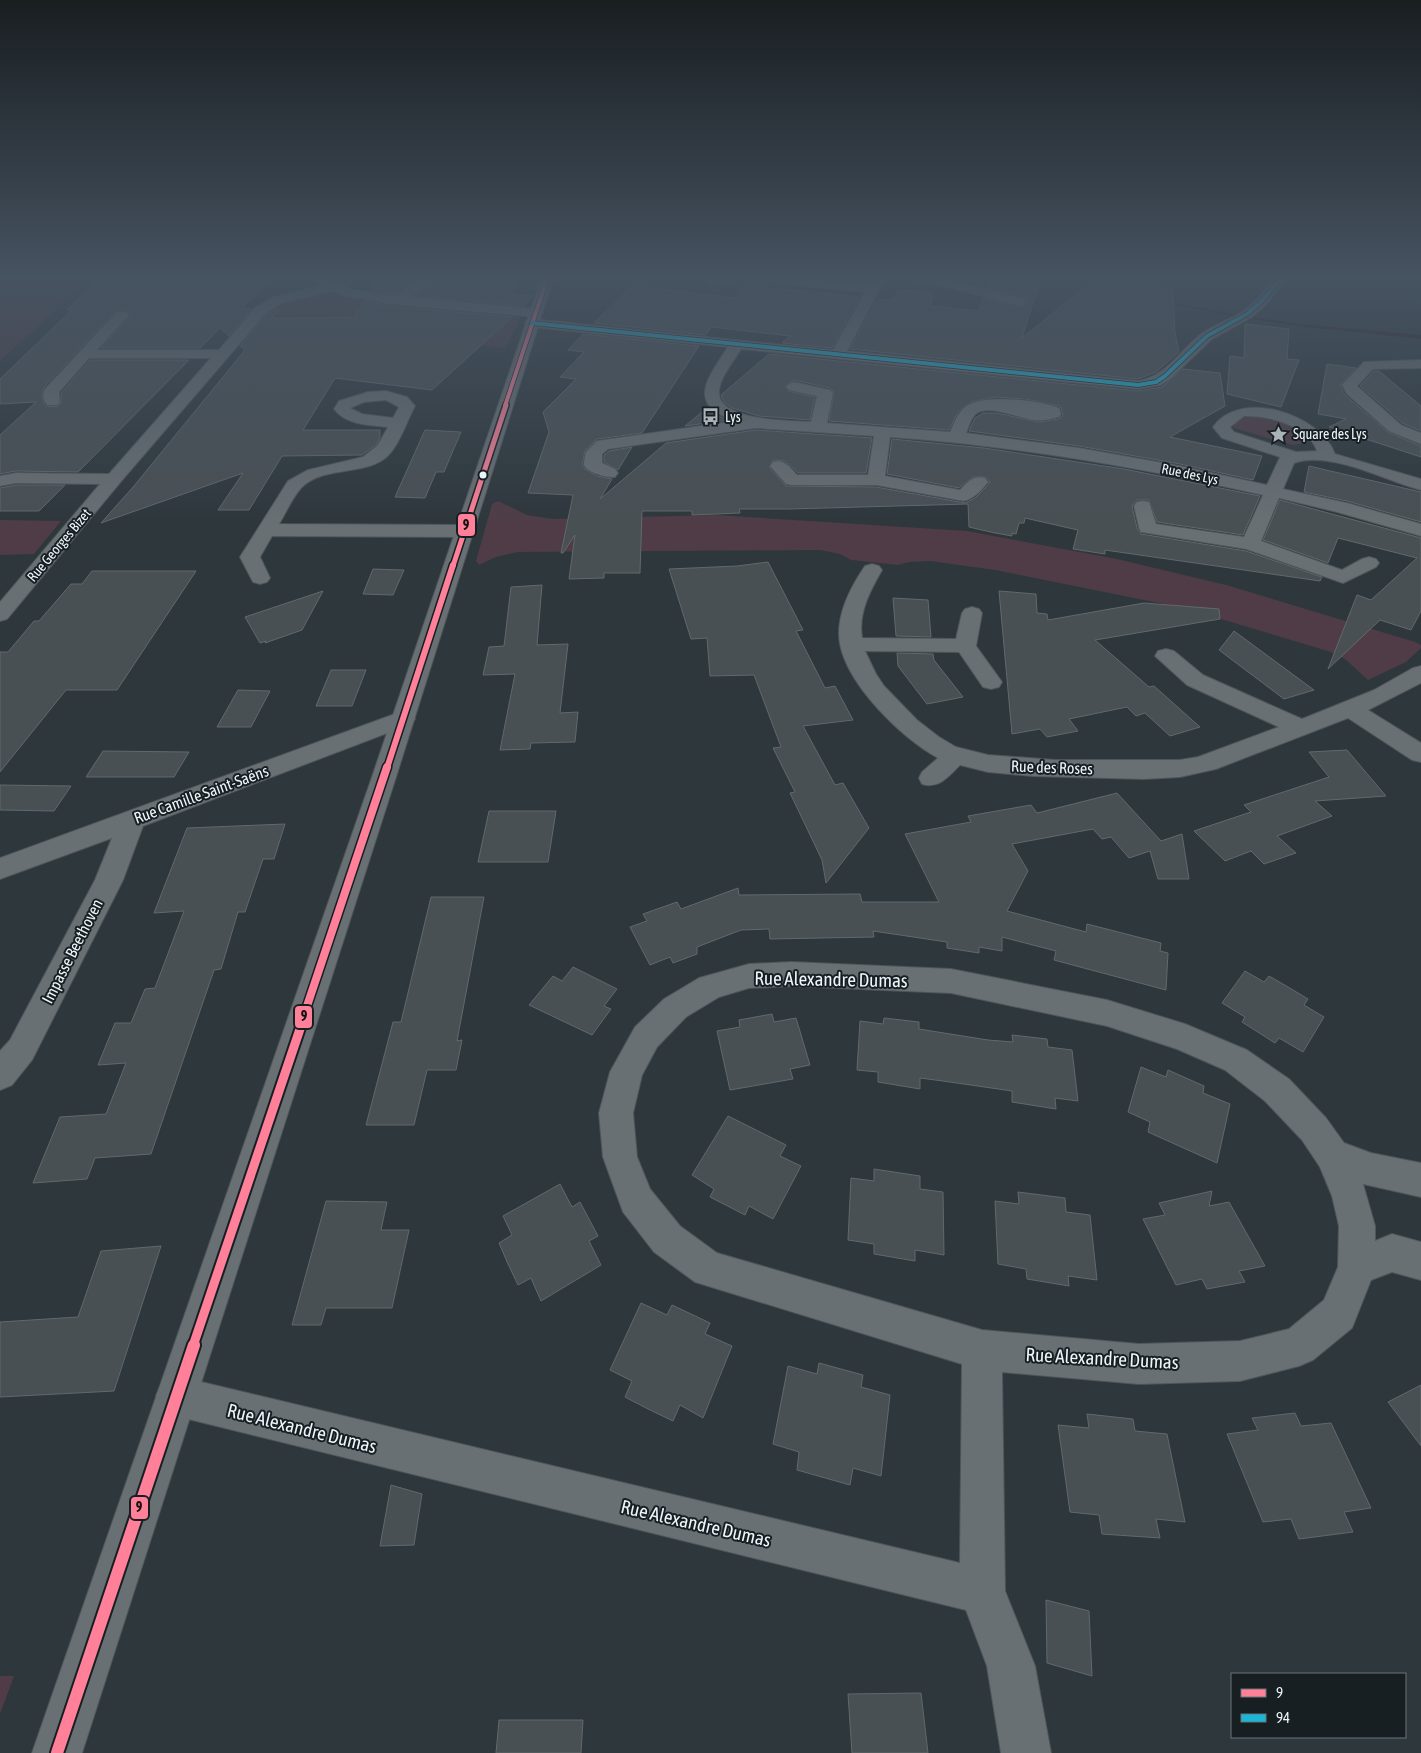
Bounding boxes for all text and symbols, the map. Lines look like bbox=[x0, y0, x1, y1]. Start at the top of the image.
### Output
bus stop icon: Lys bbox=[701, 407, 721, 427]
place label: Lys bbox=[725, 409, 741, 425]
place icon: Square des Lys bbox=[1269, 424, 1289, 444]
place label: Square des Lys bbox=[1293, 426, 1367, 442]
street label: Rue des Lys bbox=[1160, 460, 1220, 488]
unlabelled marker bbox=[478, 470, 488, 480]
street label: Rue Georges Bizet bbox=[24, 505, 94, 585]
line badge: 9 bbox=[457, 513, 476, 537]
text: 9 bbox=[463, 517, 470, 533]
street label: Rue des Roses bbox=[1011, 757, 1094, 777]
street label: Rue Camille Saint-Saëns bbox=[131, 761, 271, 827]
street label: Impasse Beethoven bbox=[38, 896, 107, 1007]
street label: Rue Alexandre Dumas bbox=[754, 967, 908, 991]
line badge: 9 bbox=[294, 1005, 313, 1029]
text: 9 bbox=[301, 1008, 308, 1024]
street label: Rue Alexandre Dumas bbox=[1025, 1343, 1179, 1373]
street label: Rue Alexandre Dumas bbox=[225, 1399, 379, 1457]
street label: Rue Alexandre Dumas bbox=[619, 1495, 773, 1551]
line badge: 9 bbox=[130, 1496, 149, 1520]
text: 9 bbox=[136, 1499, 143, 1515]
legend bbox=[1231, 1673, 1406, 1738]
text: 9 bbox=[1276, 1684, 1283, 1701]
text: 94 bbox=[1276, 1709, 1290, 1726]

